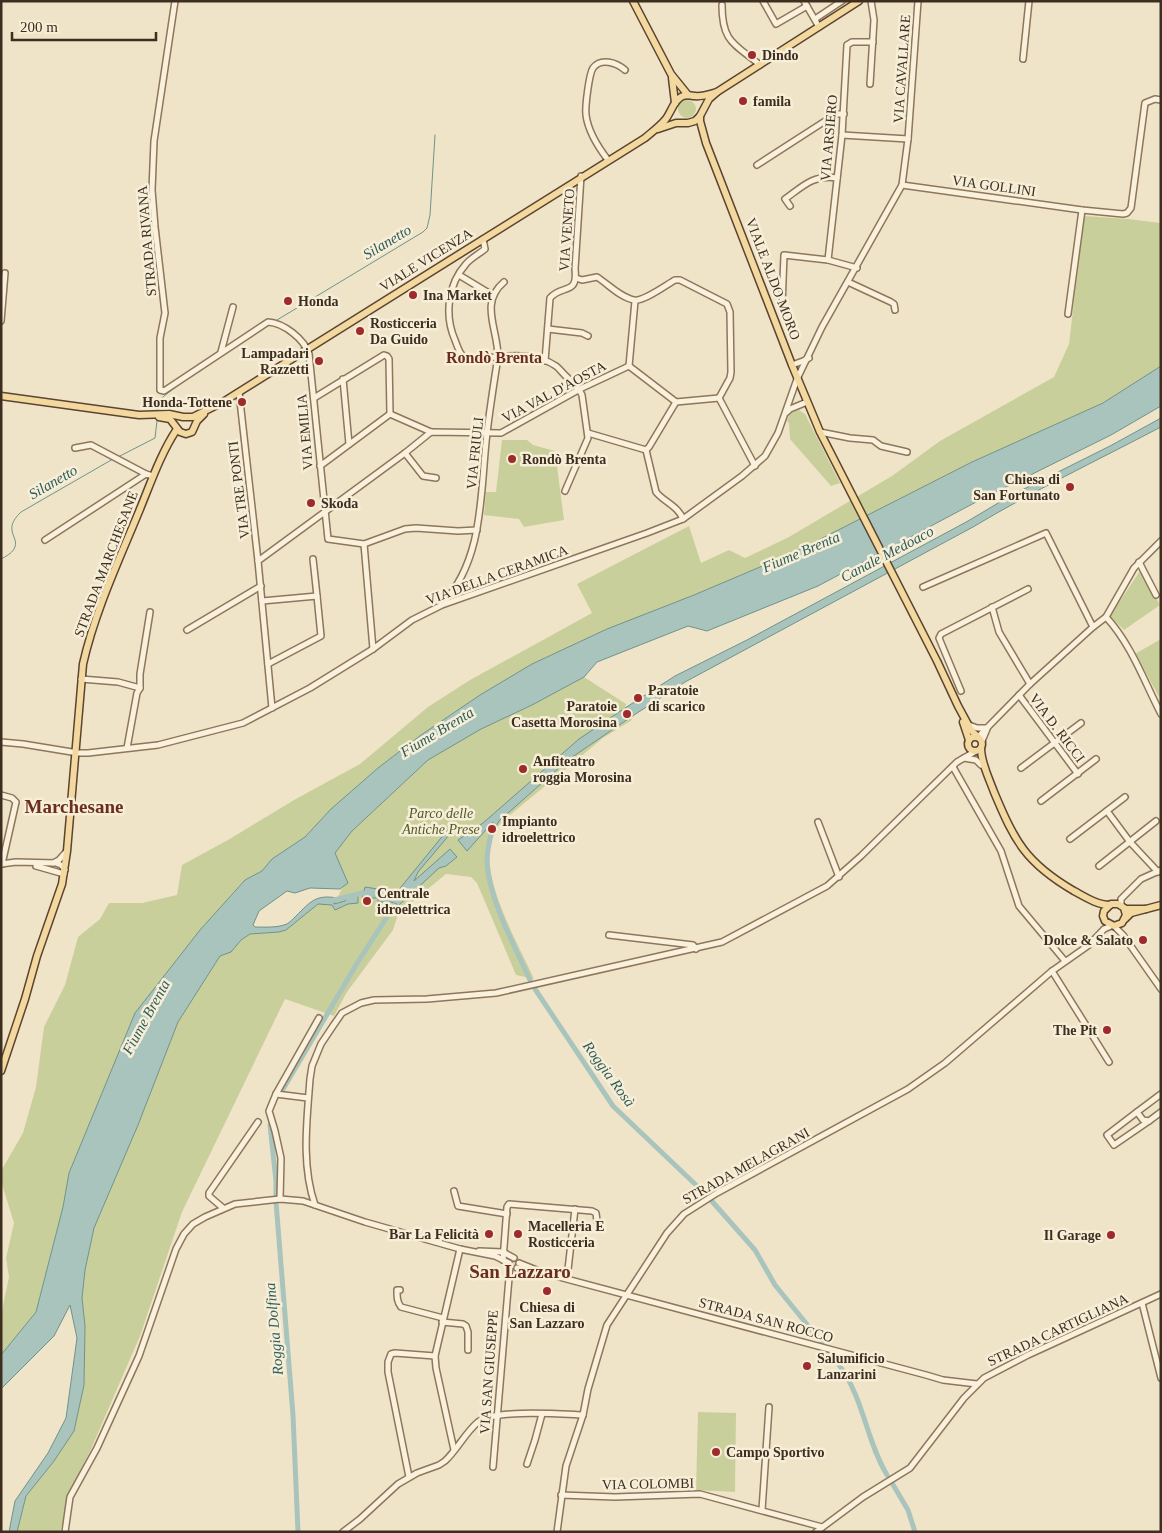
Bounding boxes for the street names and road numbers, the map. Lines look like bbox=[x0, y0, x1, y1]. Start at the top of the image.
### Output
street label: VIA CAVALLARE bbox=[891, 14, 913, 124]
street label: VIA ARSIERO bbox=[818, 94, 840, 182]
street label: VIA GOLLINI bbox=[951, 173, 1037, 199]
street label: STRADA RIVANA bbox=[135, 184, 159, 297]
street label: VIA VENETO bbox=[557, 188, 577, 272]
street label: VIALE ALDO MORO bbox=[743, 216, 803, 342]
street label: VIALE VICENZA bbox=[377, 225, 476, 295]
street label: VIA VAL D'AOSTA bbox=[499, 358, 609, 426]
street label: VIA EMILIA bbox=[294, 392, 316, 471]
street label: VIA FRIULI bbox=[464, 416, 486, 490]
street label: VIA TRE PONTI bbox=[226, 440, 252, 540]
street label: STRADA MARCHESANE bbox=[71, 489, 141, 639]
street label: VIA DELLA CERAMICA bbox=[424, 542, 571, 608]
street label: VIA D. RICCI bbox=[1026, 691, 1088, 766]
street label: STRADA MELAGRANI bbox=[680, 1125, 812, 1207]
street label: STRADA CARTIGLIANA bbox=[985, 1290, 1132, 1369]
street label: STRADA SAN ROCCO bbox=[697, 1295, 835, 1345]
street label: VIA SAN GIUSEPPE bbox=[477, 1309, 501, 1435]
street label: VIA COLOMBI bbox=[602, 1476, 695, 1492]

